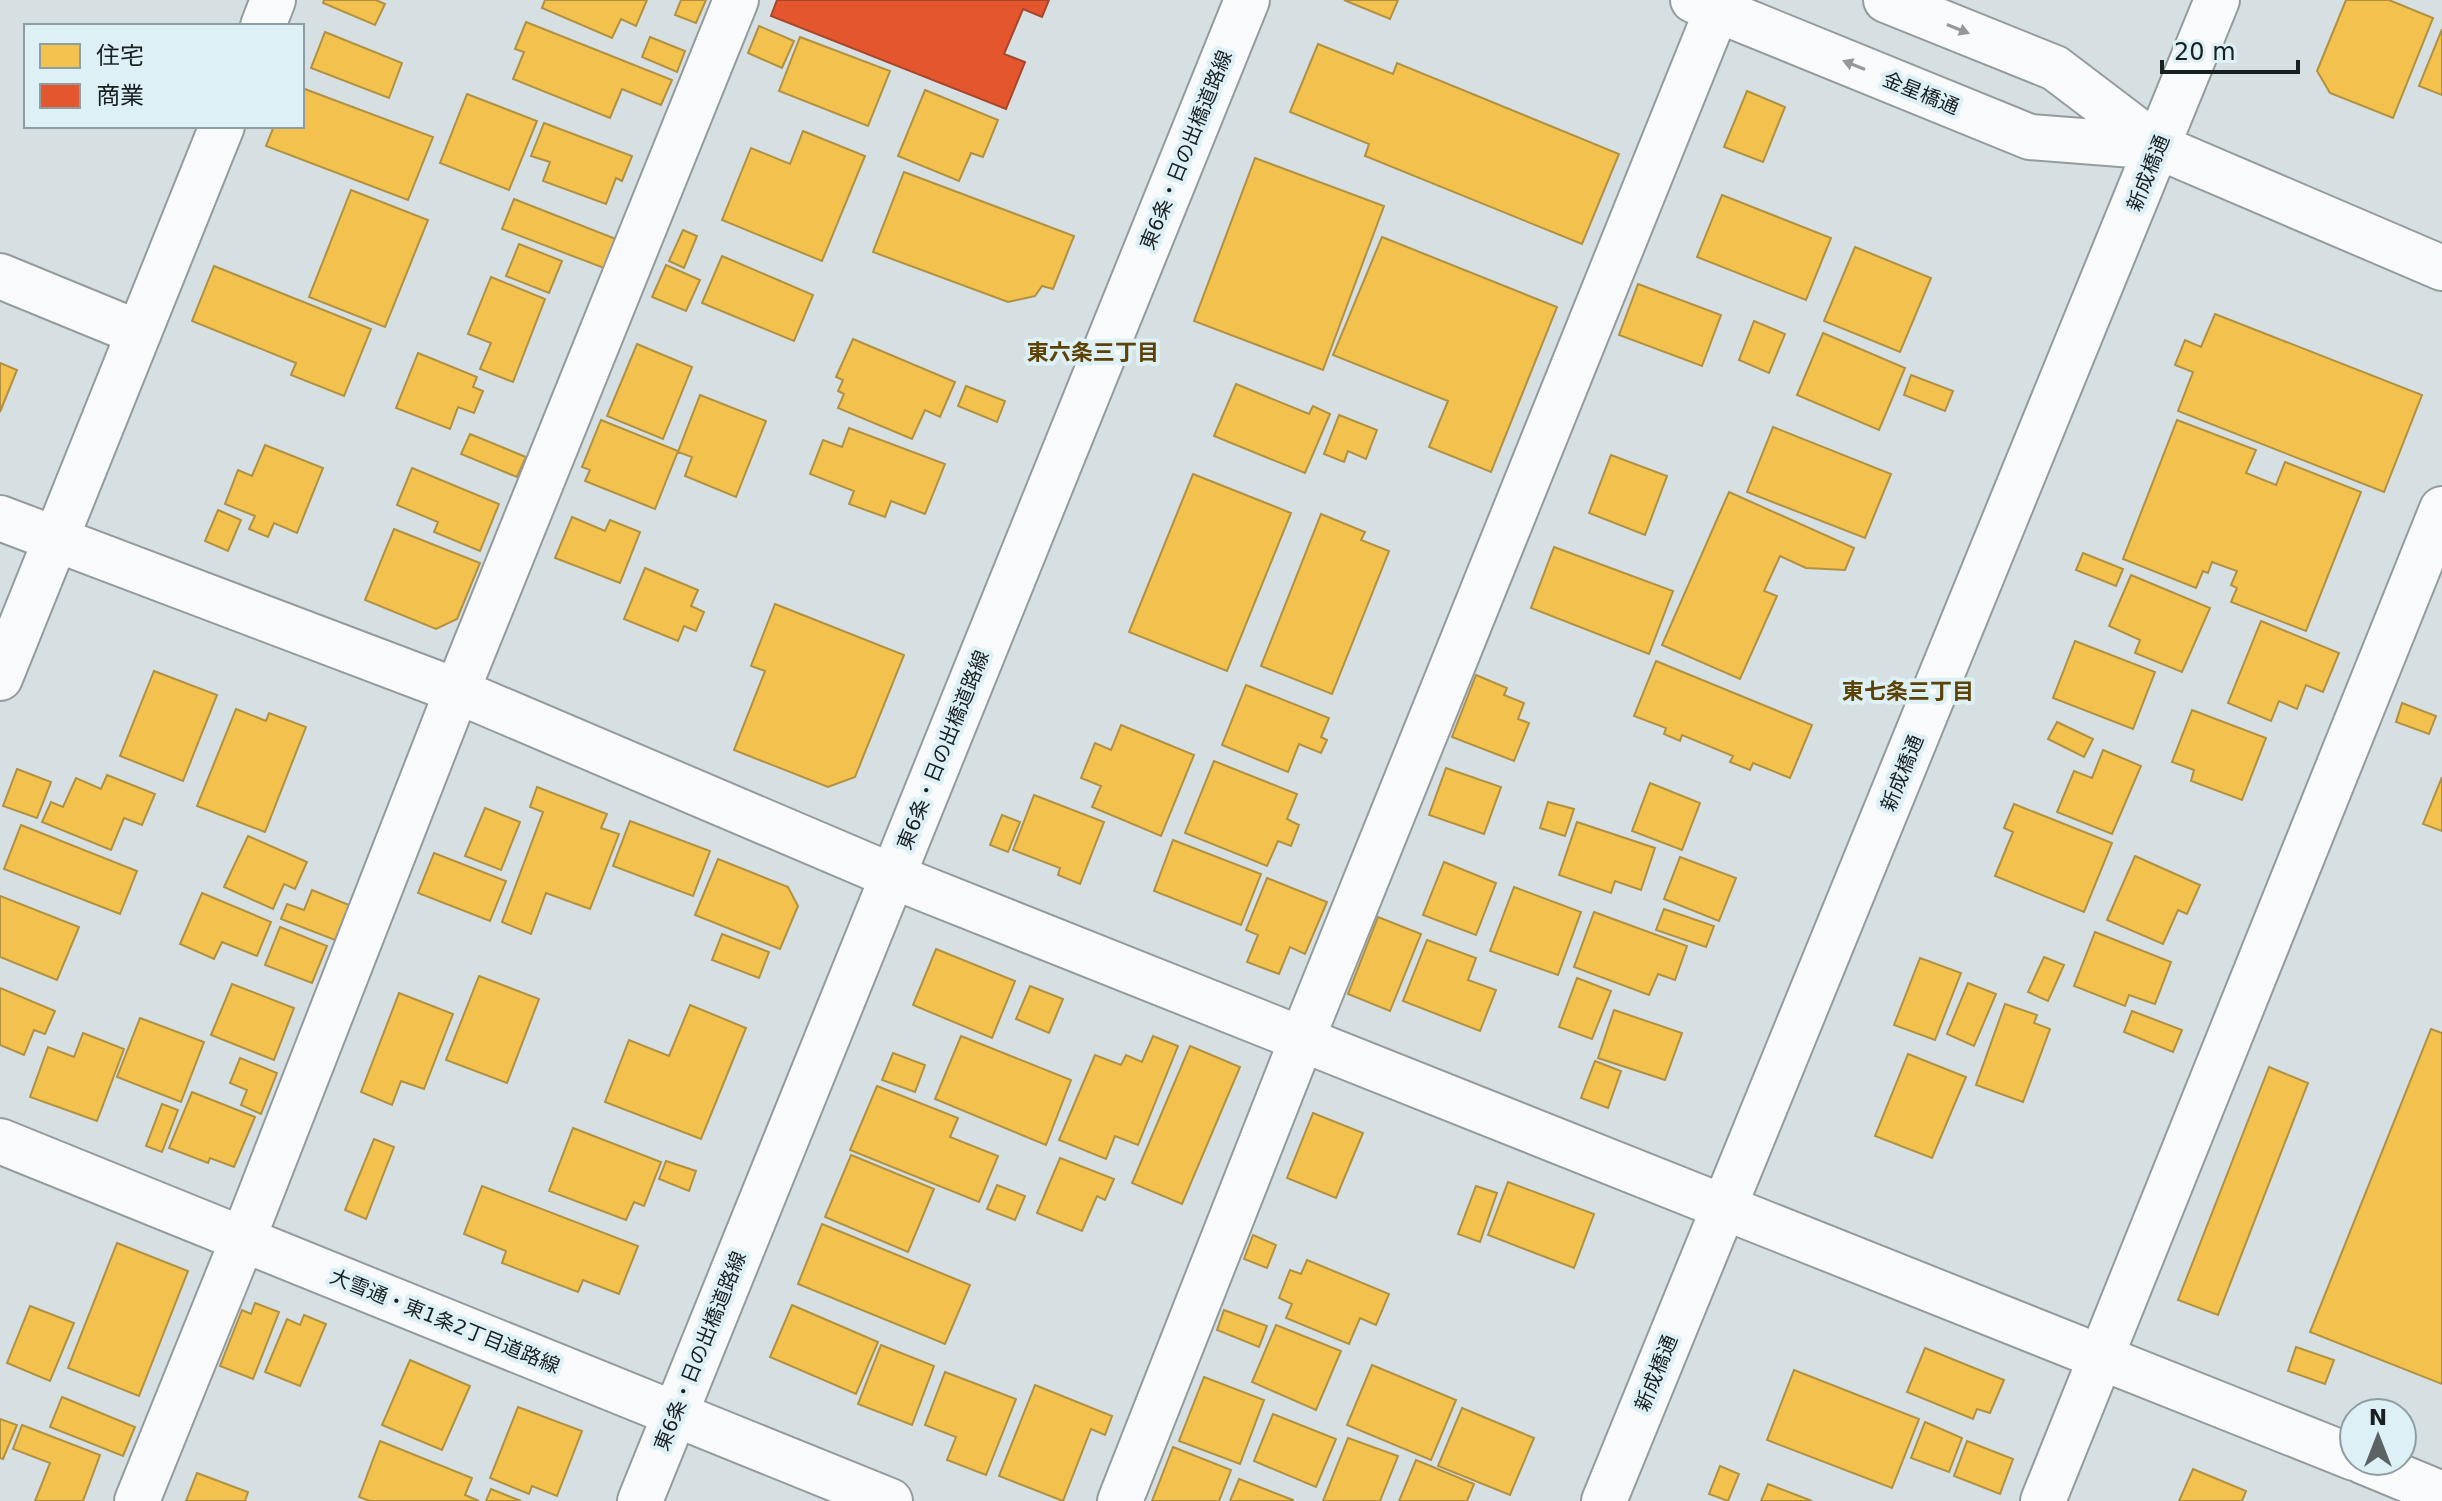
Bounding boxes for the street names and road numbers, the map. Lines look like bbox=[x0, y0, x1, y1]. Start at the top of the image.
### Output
street label: 東6条・日の出橋道路線 bbox=[1135, 47, 1237, 253]
street label: 金星橋通 bbox=[1879, 67, 1963, 119]
street label: 新成橋通 bbox=[2122, 131, 2174, 215]
street label: 東6条・日の出橋道路線 bbox=[892, 647, 994, 853]
street label: 新成橋通 bbox=[1876, 731, 1928, 815]
street label: 東6条・日の出橋道路線 bbox=[649, 1248, 751, 1454]
street label: 大雪通・東1条2丁目道路線 bbox=[327, 1264, 563, 1378]
street label: 新成橋通 bbox=[1630, 1331, 1682, 1415]

